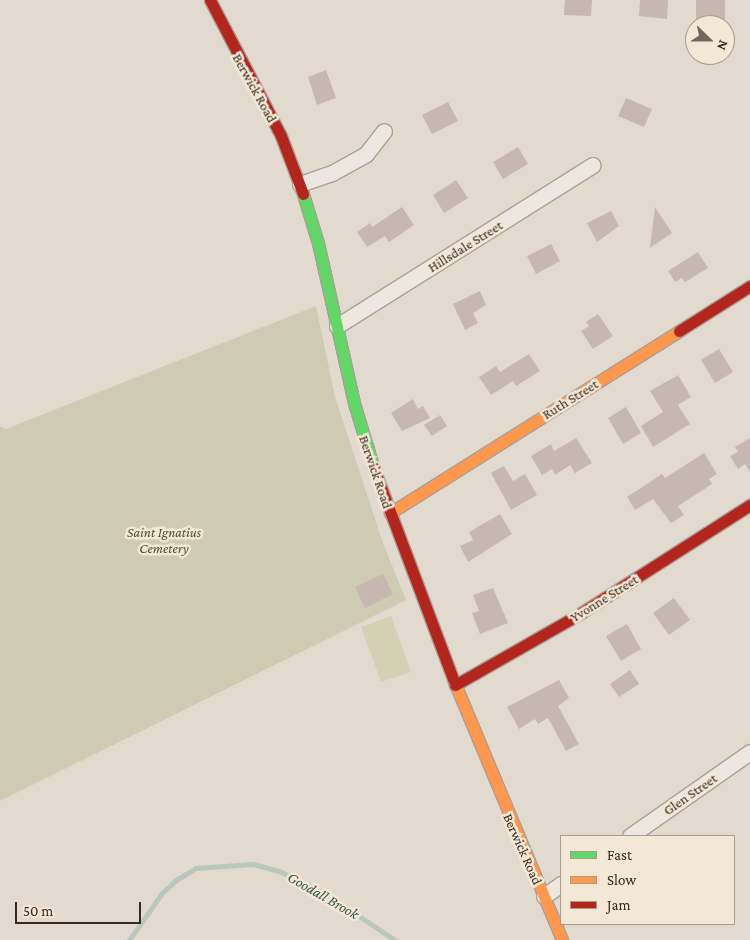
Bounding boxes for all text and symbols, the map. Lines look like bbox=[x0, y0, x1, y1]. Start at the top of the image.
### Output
north arrow bbox=[685, 15, 735, 65]
text: N bbox=[714, 38, 732, 53]
street label: Berwick Road bbox=[229, 51, 281, 125]
street label: Hillsdale Street bbox=[425, 216, 505, 276]
street label: Ruth Street bbox=[539, 375, 601, 423]
street label: Berwick Road bbox=[356, 433, 396, 511]
park label: Saint Ignatius Cemetery bbox=[127, 524, 201, 556]
street label: Yvonne Street bbox=[567, 571, 641, 625]
street label: Glen Street bbox=[660, 769, 720, 819]
street label: Berwick Road bbox=[500, 811, 546, 887]
legend bbox=[560, 835, 735, 925]
text: Fast bbox=[607, 847, 632, 863]
water label: Goodall Brook bbox=[284, 868, 362, 924]
text: Slow bbox=[607, 872, 636, 888]
scale bar bbox=[18, 892, 144, 924]
text: Jam bbox=[607, 897, 630, 913]
text: 50 m bbox=[23, 903, 53, 919]

